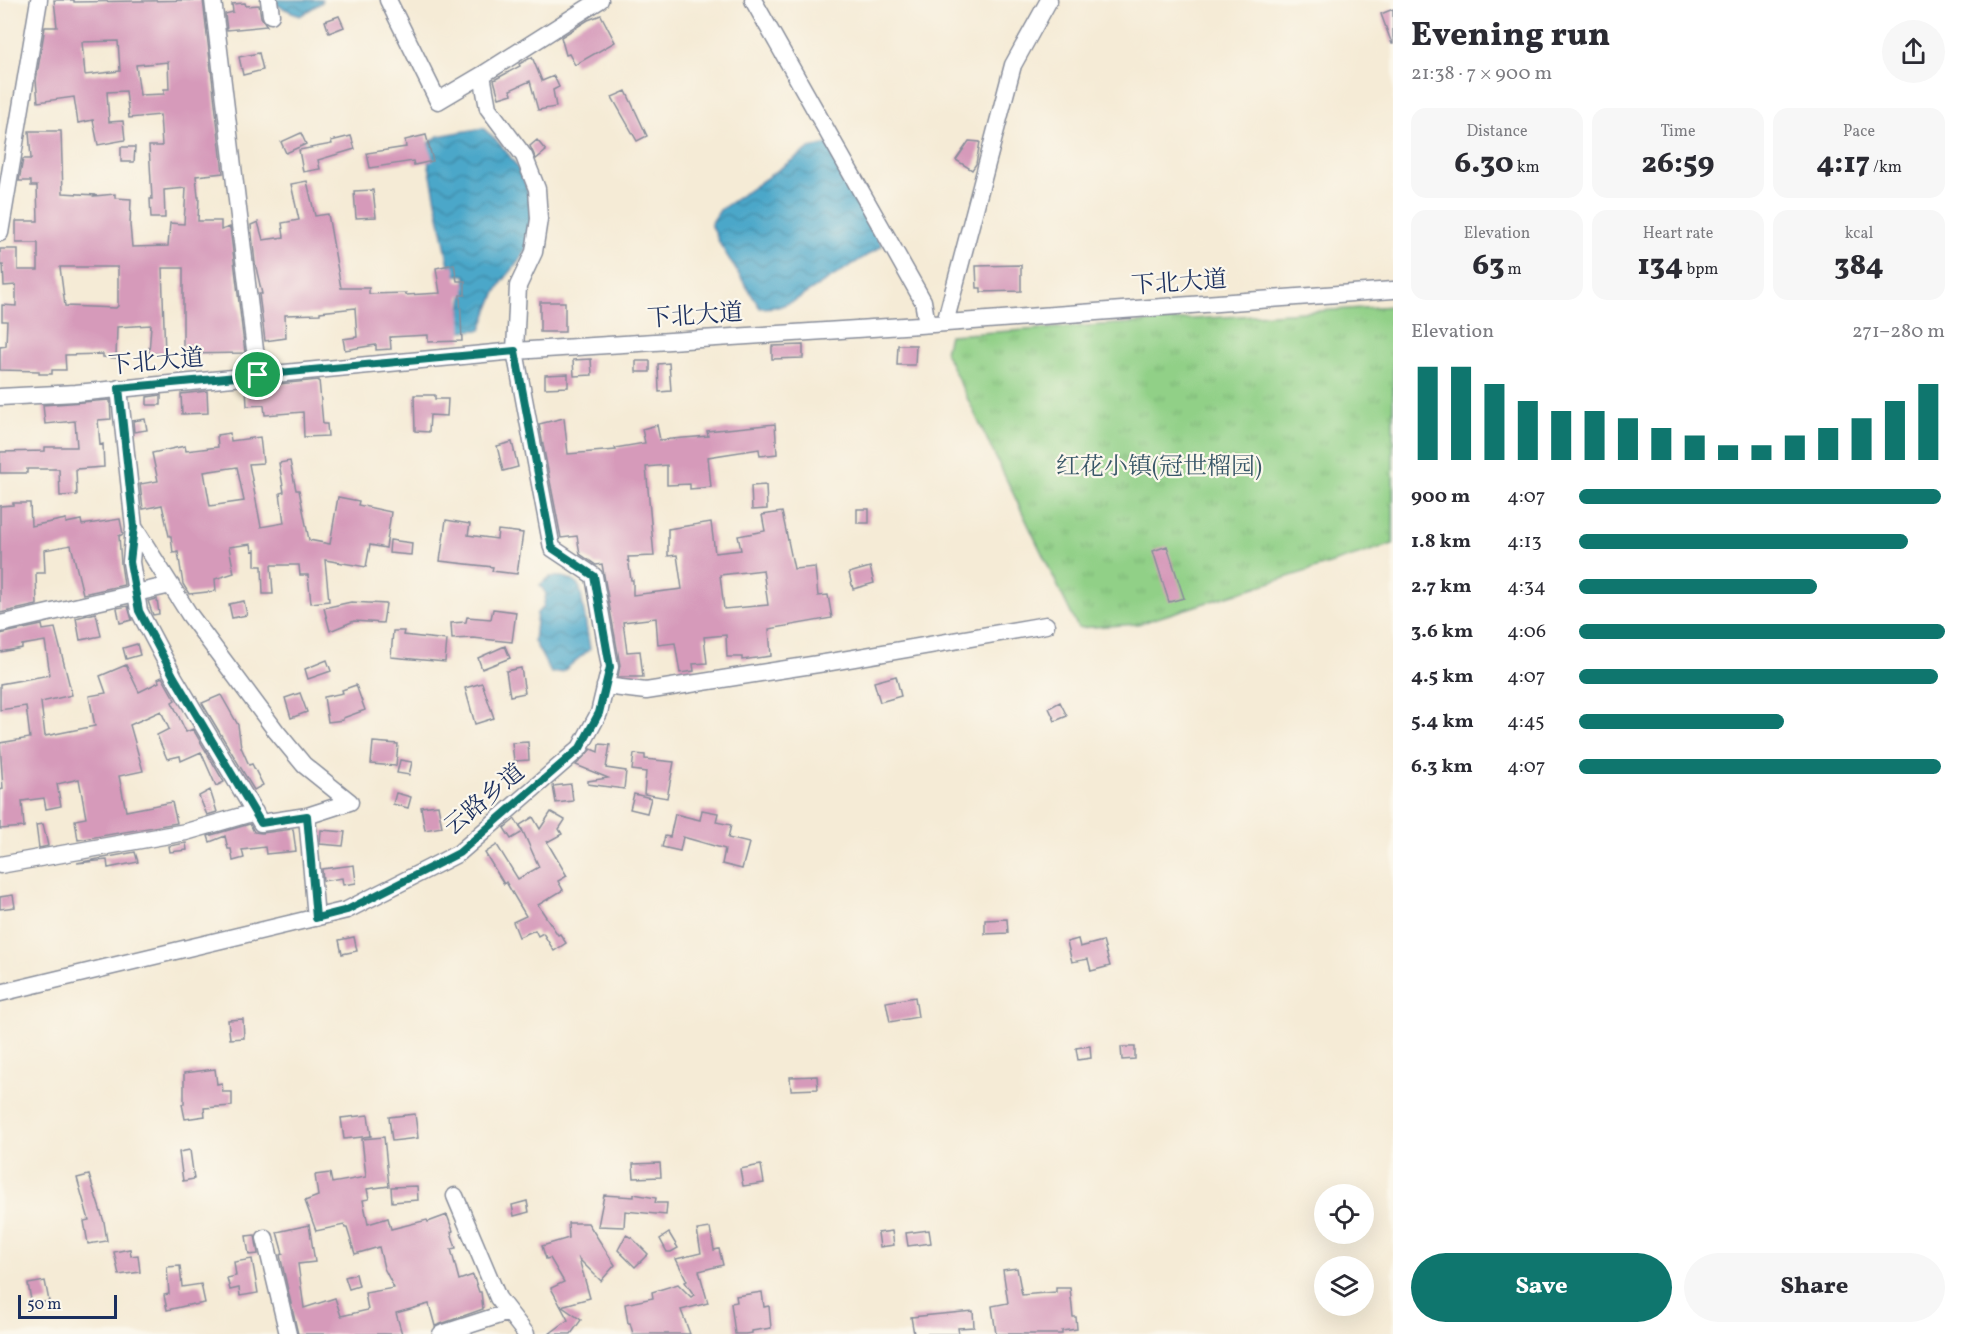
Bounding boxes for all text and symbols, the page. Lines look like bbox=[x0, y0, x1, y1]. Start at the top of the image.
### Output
text: Evening run bbox=[1411, 14, 1610, 60]
button: share bbox=[1882, 20, 1945, 83]
text: 21:38 · 7 × 900 m bbox=[1411, 60, 1552, 88]
text: Distance bbox=[1466, 121, 1528, 143]
text: Time bbox=[1660, 121, 1696, 143]
text: Pace bbox=[1843, 121, 1875, 143]
text: 6.30 bbox=[1454, 143, 1514, 185]
text: 26:59 bbox=[1642, 143, 1714, 185]
text: 4:17 bbox=[1816, 143, 1870, 185]
text: km bbox=[1514, 157, 1540, 179]
text: /km bbox=[1870, 157, 1902, 179]
text: Elevation bbox=[1464, 223, 1530, 245]
text: Heart rate bbox=[1643, 223, 1713, 245]
text: kcal bbox=[1845, 223, 1873, 245]
text: 63 bbox=[1472, 245, 1504, 287]
text: 134 bbox=[1638, 245, 1683, 287]
text: 384 bbox=[1834, 245, 1884, 287]
text: m bbox=[1504, 259, 1522, 281]
text: bpm bbox=[1683, 259, 1718, 281]
street label: 下北大道 bbox=[1130, 264, 1228, 304]
street label: 下北大道 bbox=[646, 297, 744, 337]
text: Elevation bbox=[1411, 318, 1494, 346]
text: 271–280 m bbox=[1852, 318, 1945, 346]
street label: 下北大道 bbox=[107, 342, 205, 384]
pin bbox=[232, 349, 283, 400]
icon: arrive bbox=[241, 358, 274, 391]
park label: 红花小镇(冠世榴园) bbox=[1056, 451, 1262, 485]
text: 900 m bbox=[1411, 483, 1470, 511]
text: 4:07 bbox=[1507, 483, 1545, 511]
text: 1.8 km bbox=[1411, 528, 1471, 556]
text: 4:13 bbox=[1507, 528, 1542, 556]
text: 2.7 km bbox=[1411, 573, 1472, 601]
text: 4:34 bbox=[1507, 573, 1546, 601]
text: 3.6 km bbox=[1411, 618, 1473, 646]
text: 4:06 bbox=[1507, 618, 1546, 646]
text: 4.5 km bbox=[1411, 663, 1474, 691]
text: 4:07 bbox=[1507, 663, 1545, 691]
text: 5.4 km bbox=[1411, 708, 1474, 736]
text: 4:45 bbox=[1507, 708, 1545, 736]
text: 6.3 km bbox=[1411, 753, 1473, 781]
text: 4:07 bbox=[1507, 753, 1545, 781]
street label: 云路乡道 bbox=[438, 757, 533, 844]
map controls bbox=[1314, 1184, 1374, 1316]
button: locate bbox=[1314, 1184, 1374, 1244]
button: Save bbox=[1411, 1253, 1672, 1322]
button: Share bbox=[1684, 1253, 1945, 1322]
button: layers bbox=[1314, 1256, 1374, 1316]
scale bar bbox=[18, 1292, 117, 1320]
text: 50 m bbox=[27, 1294, 61, 1316]

